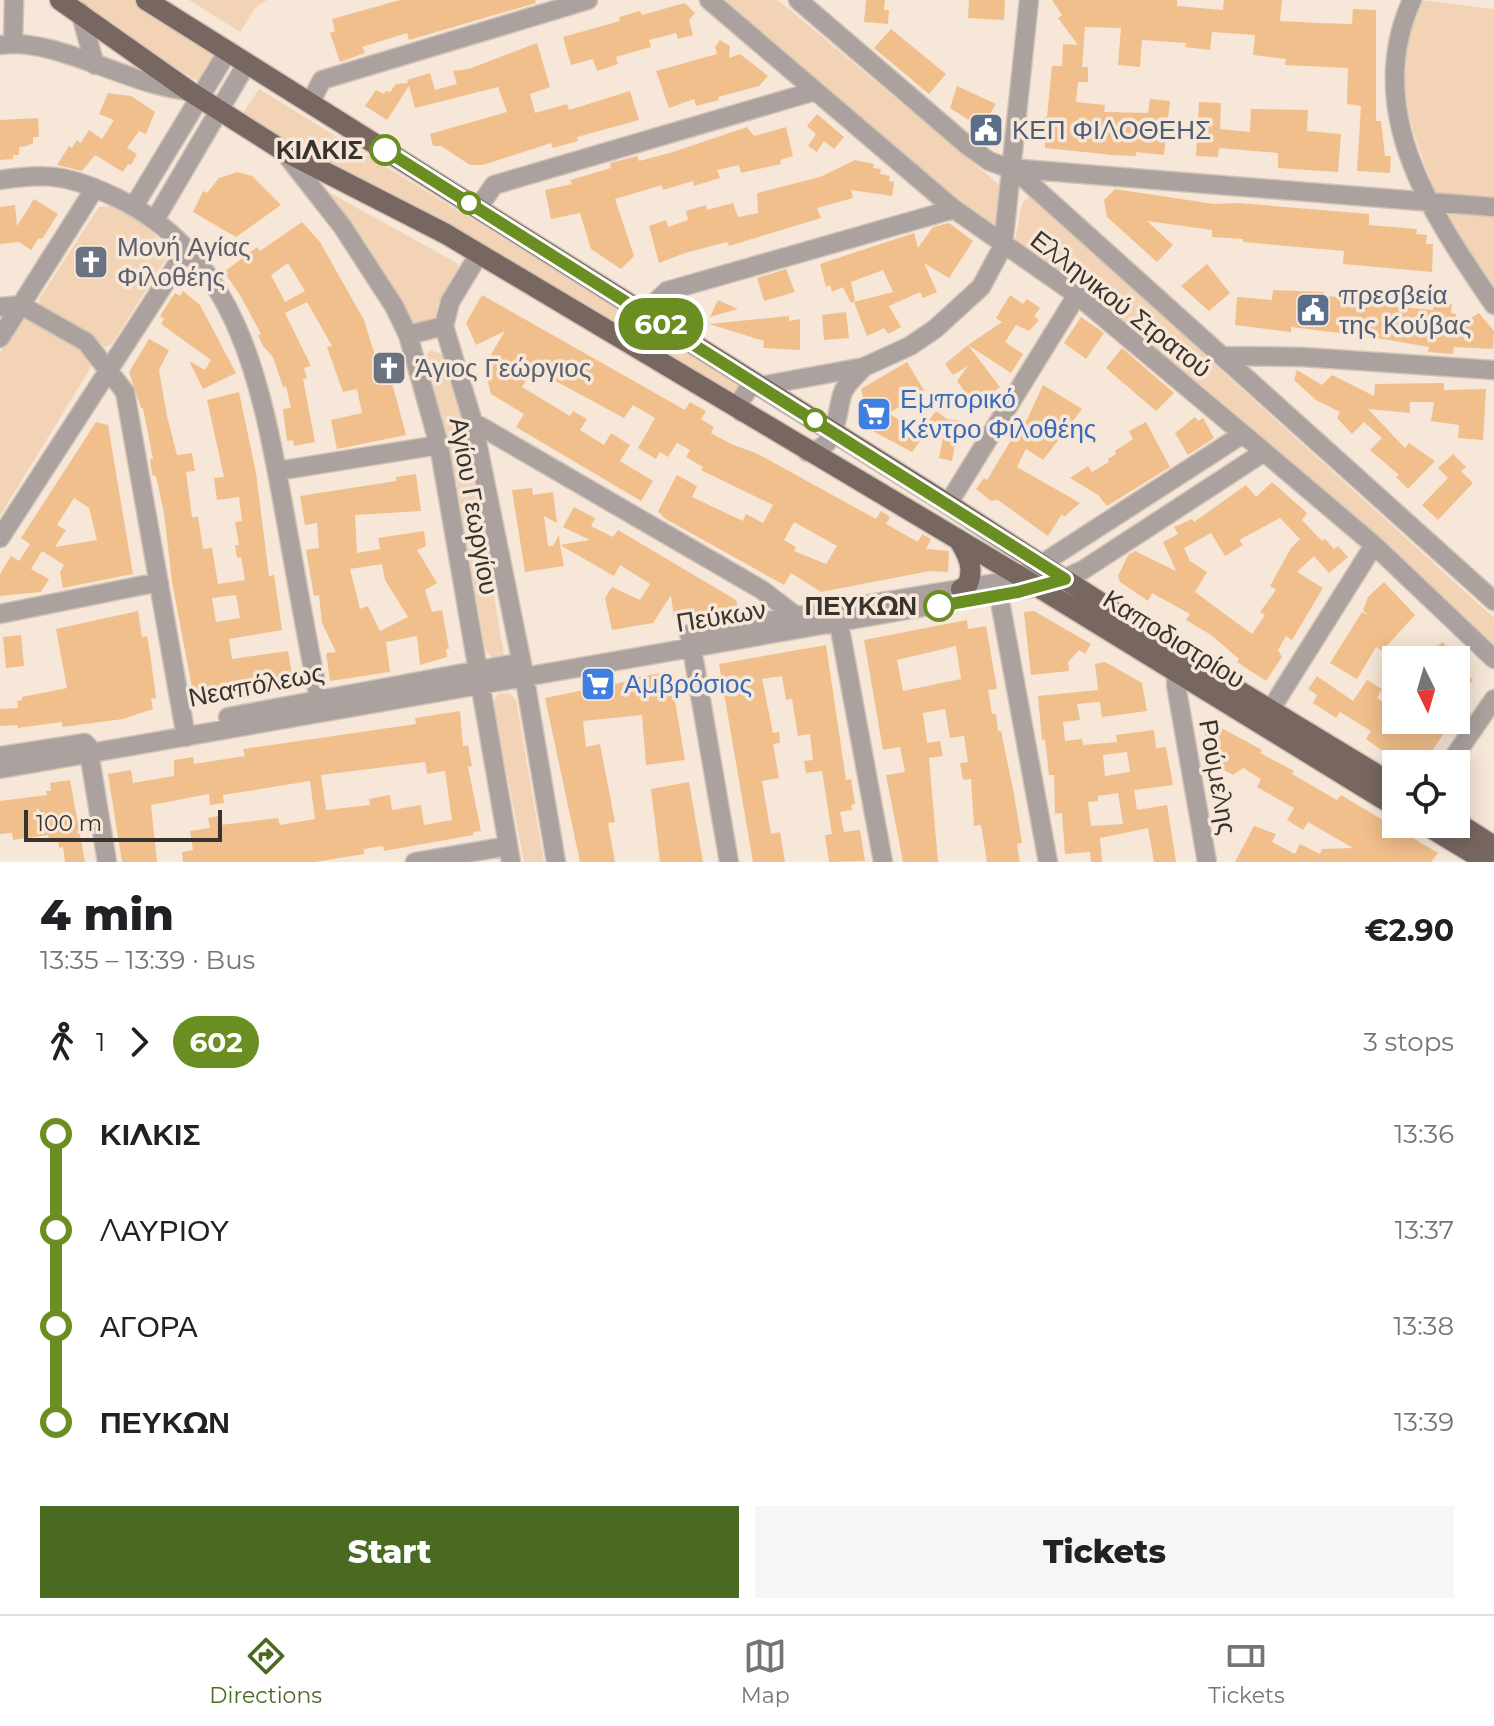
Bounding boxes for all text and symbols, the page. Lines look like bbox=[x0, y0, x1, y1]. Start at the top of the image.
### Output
public building icon: ΚΕΠ ΦΙΛΟΘΕΗΣ bbox=[967, 111, 1005, 149]
place label: ΚΕΠ ΦΙΛΟΘΕΗΣ bbox=[1012, 114, 1211, 146]
place label: ΚΙΛΚΙΣ bbox=[276, 134, 363, 166]
marker: ΚΙΛΚΙΣ bbox=[370, 135, 400, 165]
unlabelled marker bbox=[458, 192, 480, 214]
street label: Ελληνικού Στρατού bbox=[1024, 224, 1218, 384]
place label: Μονή Αγίας Φιλοθέης bbox=[117, 231, 251, 293]
church icon: Μονή Αγίας Φιλοθέης bbox=[72, 243, 110, 281]
place label: πρεσβεία της Κούβας bbox=[1338, 279, 1471, 341]
public building icon: πρεσβεία της Κούβας bbox=[1294, 291, 1332, 329]
line badge: 602 bbox=[615, 298, 707, 350]
text: 602 bbox=[634, 307, 688, 341]
church icon: Άγιος Γεώργιος bbox=[370, 349, 408, 387]
place label: Άγιος Γεώργιος bbox=[415, 352, 591, 384]
place label: Εμπορικό Κέντρο Φιλοθέης bbox=[900, 383, 1096, 445]
supermarket icon: Εμπορικό Κέντρο Φιλοθέης bbox=[855, 395, 893, 433]
unlabelled marker bbox=[804, 409, 826, 431]
street label: Αγίου Γεωργίου bbox=[443, 415, 505, 597]
street label: Καποδιστρίου bbox=[1097, 583, 1251, 695]
place label: ΠΕΥΚΩΝ bbox=[804, 590, 917, 622]
marker: ΠΕΥΚΩΝ bbox=[924, 591, 954, 621]
street label: Πεύκων bbox=[674, 593, 768, 639]
north arrow bbox=[1382, 646, 1470, 734]
map controls bbox=[1382, 646, 1470, 838]
street label: Νεαπόλεως bbox=[186, 656, 326, 714]
supermarket icon: Αμβρόσιος bbox=[579, 665, 617, 703]
place label: Αμβρόσιος bbox=[624, 668, 752, 700]
street label: Ρούμελης bbox=[1192, 717, 1244, 837]
button: locate bbox=[1382, 750, 1470, 838]
scale bar bbox=[24, 806, 222, 842]
text: 100 m bbox=[36, 810, 102, 837]
text: 4 min bbox=[40, 887, 174, 941]
text: €2.90 bbox=[1364, 912, 1454, 949]
text: 13:35 – 13:39 · Bus bbox=[40, 944, 255, 976]
icon: walk bbox=[40, 1020, 84, 1064]
icon: forward bbox=[117, 1020, 161, 1064]
text: 602 bbox=[189, 1025, 243, 1059]
text: 1 bbox=[96, 1026, 105, 1058]
text: 3 stops bbox=[1363, 1026, 1454, 1058]
text: ΚΙΛΚΙΣ bbox=[100, 1116, 200, 1153]
text: 13:36 bbox=[1394, 1118, 1454, 1150]
text: ΛΑΥΡΙΟΥ bbox=[100, 1212, 229, 1249]
text: 13:37 bbox=[1395, 1214, 1454, 1246]
text: ΑΓΟΡΑ bbox=[100, 1308, 198, 1345]
text: 13:38 bbox=[1393, 1310, 1454, 1342]
text: ΠΕΥΚΩΝ bbox=[100, 1404, 230, 1441]
text: 13:39 bbox=[1394, 1406, 1454, 1438]
button: Start bbox=[40, 1506, 739, 1598]
button: Tickets bbox=[755, 1506, 1454, 1598]
tab: Directions bbox=[209, 1634, 322, 1709]
tab: Map bbox=[741, 1634, 790, 1709]
tab: Tickets bbox=[1208, 1634, 1285, 1709]

